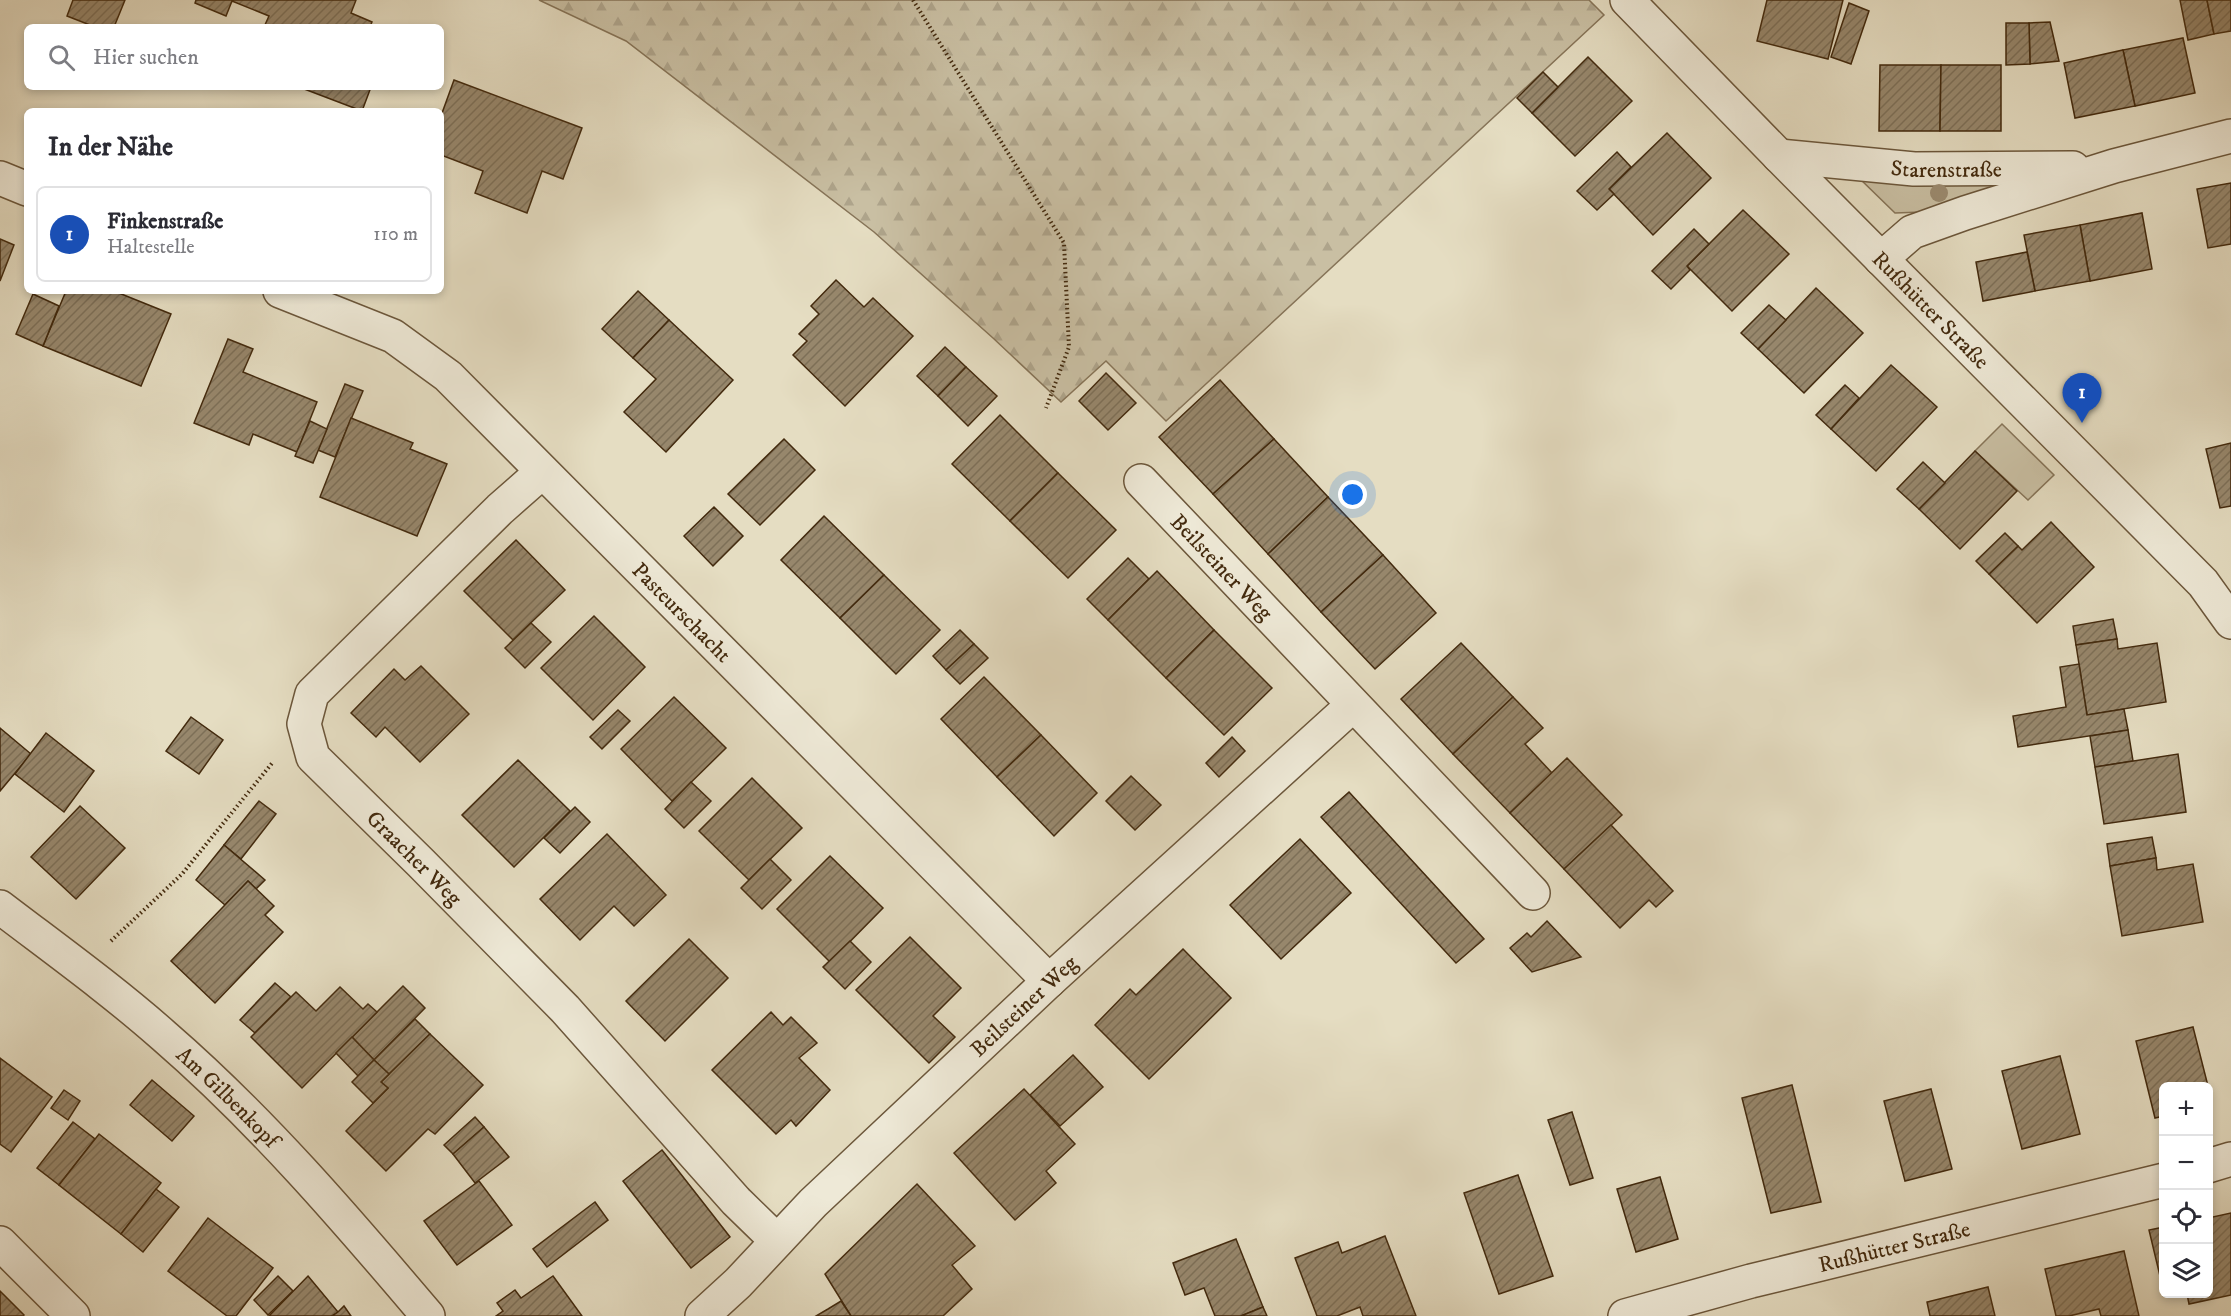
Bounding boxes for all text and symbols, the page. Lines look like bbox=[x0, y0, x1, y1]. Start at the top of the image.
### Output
search box bbox=[24, 24, 444, 90]
icon: search bbox=[45, 41, 78, 74]
text: Hier suchen bbox=[93, 44, 199, 71]
text: In der Nähe bbox=[48, 131, 173, 164]
street label: Starenstraße bbox=[1889, 155, 2002, 184]
text: Finkenstraße bbox=[107, 208, 223, 235]
text: 1 bbox=[66, 222, 73, 247]
text: 110 m bbox=[373, 222, 418, 247]
text: Haltestelle bbox=[107, 235, 195, 260]
street label: Rußhütter Straße bbox=[1866, 246, 1995, 375]
pin: 1 bbox=[2062, 374, 2102, 423]
your location bbox=[1338, 480, 1367, 509]
street label: Beilsteiner Weg bbox=[1164, 509, 1278, 627]
street label: Pasteurschacht bbox=[626, 557, 737, 669]
street label: Graacher Weg bbox=[360, 805, 468, 912]
street label: Beilsteiner Weg bbox=[965, 950, 1084, 1063]
street label: Am Gilbenkopf bbox=[170, 1041, 287, 1157]
map controls bbox=[2159, 1082, 2213, 1298]
button: + bbox=[2159, 1082, 2213, 1136]
button: − bbox=[2159, 1136, 2213, 1190]
button: locate bbox=[2159, 1190, 2213, 1244]
street label: Rußhütter Straße bbox=[1816, 1216, 1973, 1279]
button: layers bbox=[2159, 1244, 2213, 1298]

